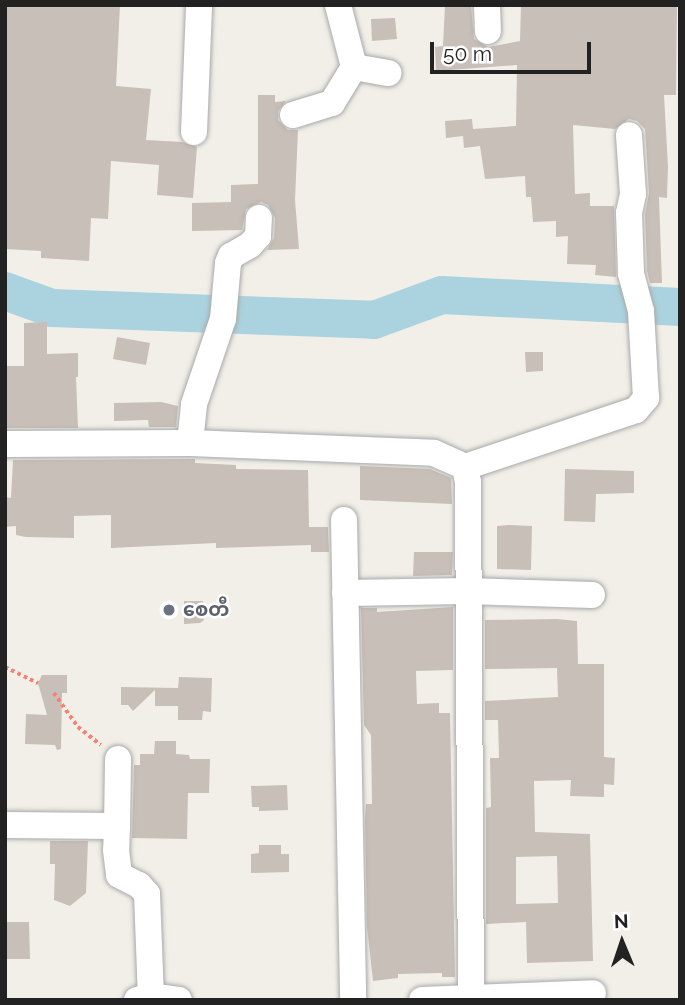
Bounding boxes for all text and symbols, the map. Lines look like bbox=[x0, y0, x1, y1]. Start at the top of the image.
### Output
scale bar bbox=[433, 28, 594, 72]
text: 50 m bbox=[443, 41, 492, 66]
place label: စေတီ bbox=[183, 599, 229, 621]
marker: စေတီ bbox=[161, 602, 177, 618]
north arrow bbox=[587, 907, 657, 977]
text: N bbox=[614, 910, 629, 932]

